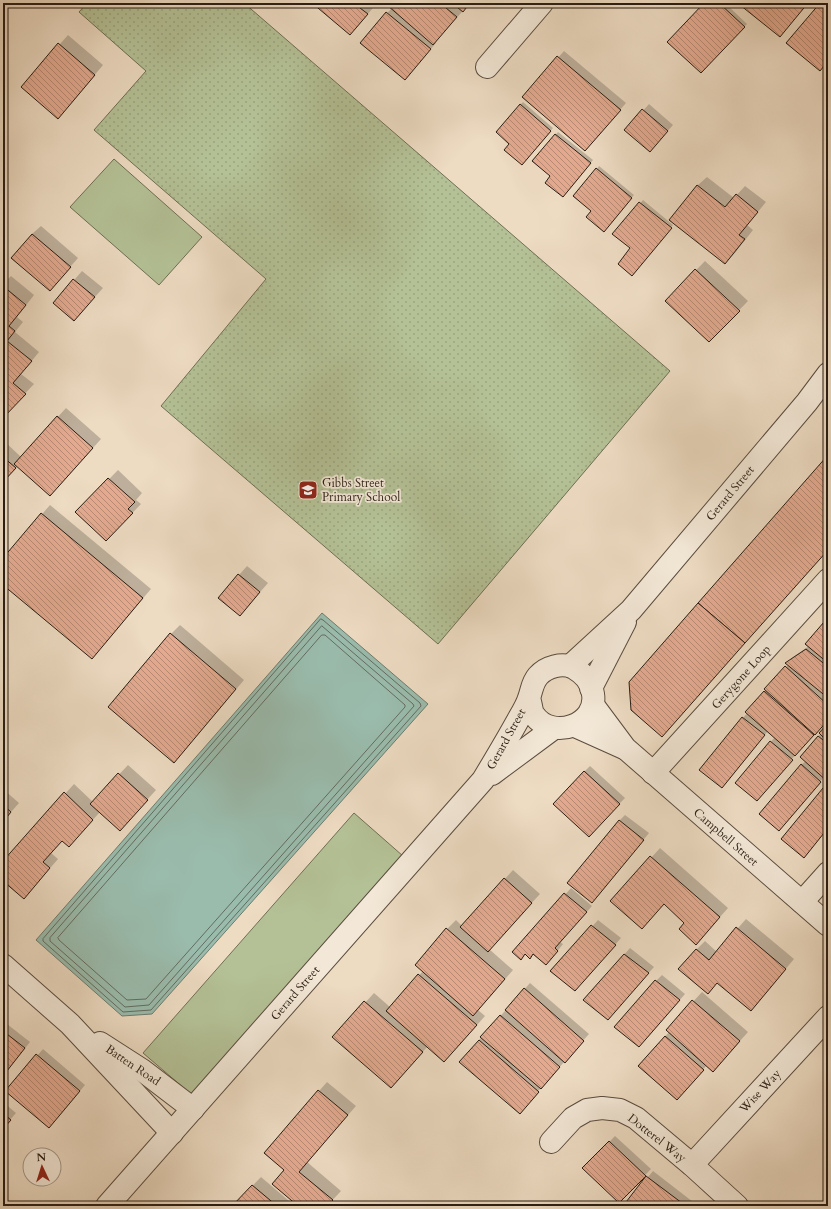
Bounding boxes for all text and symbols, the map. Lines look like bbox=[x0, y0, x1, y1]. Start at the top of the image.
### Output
street label: Gerard Street bbox=[702, 462, 758, 524]
place label: Gibbs Street Primary School bbox=[322, 475, 400, 505]
school or university icon: Gibbs Street Primary School bbox=[297, 479, 319, 501]
street label: Gerygone Loop bbox=[708, 642, 774, 712]
street label: Gerard Street bbox=[483, 705, 529, 772]
street label: Campbell Street bbox=[690, 804, 762, 870]
street label: Gerard Street bbox=[267, 962, 323, 1024]
street label: Batten Road bbox=[102, 1041, 164, 1090]
street label: Wise Way bbox=[735, 1065, 785, 1117]
street label: Dotterel Way bbox=[624, 1110, 690, 1166]
north arrow bbox=[22, 1147, 62, 1187]
text: N bbox=[36, 1150, 47, 1165]

